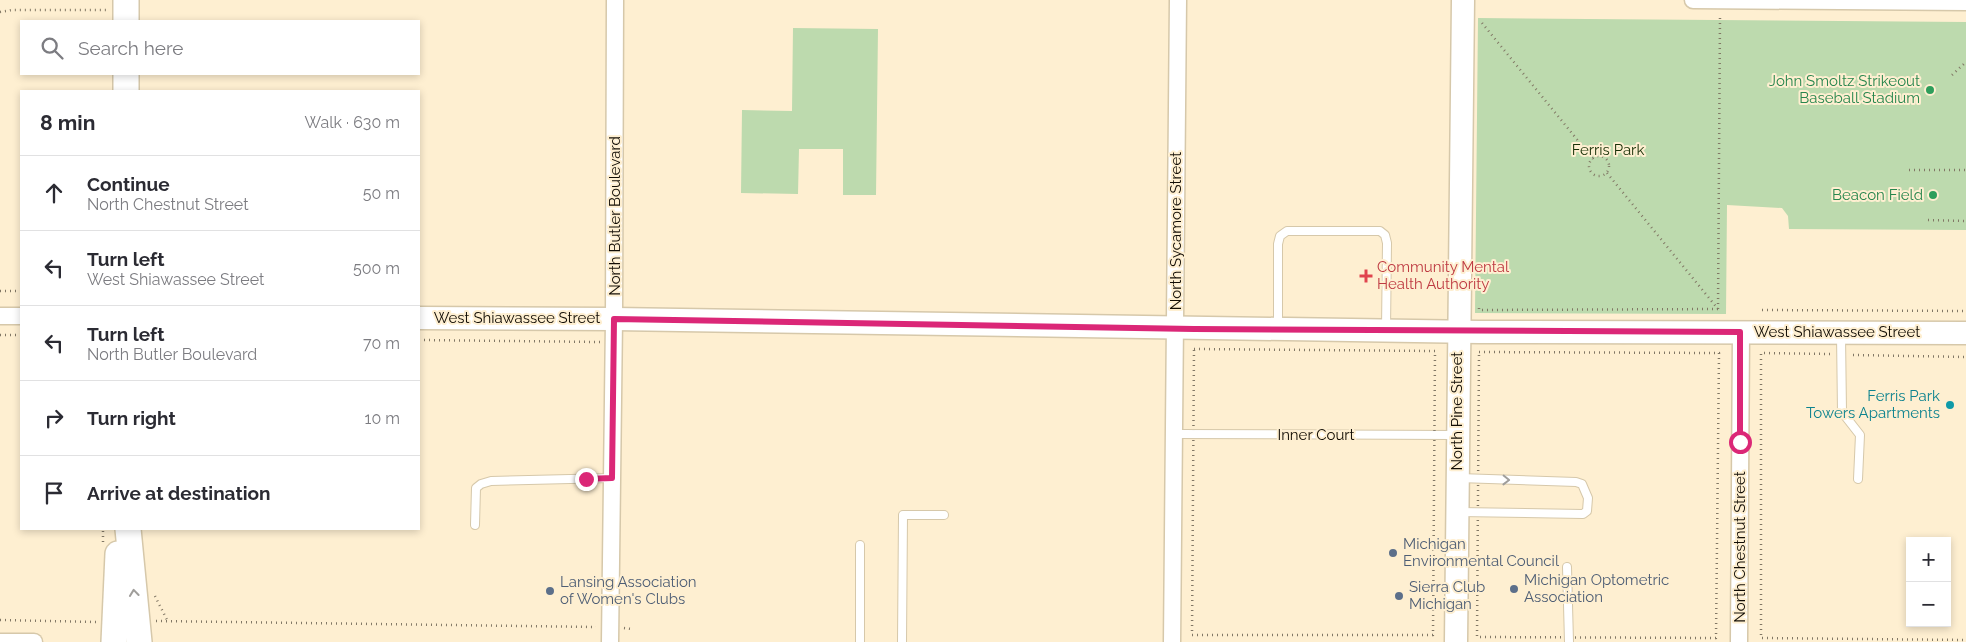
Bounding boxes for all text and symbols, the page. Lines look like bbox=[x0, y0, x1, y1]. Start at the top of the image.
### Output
search box bbox=[20, 20, 420, 75]
icon: search bbox=[38, 34, 66, 62]
text: Search here bbox=[78, 37, 184, 59]
place label: John Smoltz Strikeout Baseball Stadium bbox=[1769, 72, 1920, 107]
marker: John Smoltz Strikeout Baseball Stadium bbox=[1924, 84, 1936, 96]
text: 8 min bbox=[40, 110, 95, 135]
text: Walk · 630 m bbox=[305, 113, 400, 132]
street label: North Butler Boulevard bbox=[606, 136, 624, 296]
park label: Ferris Park bbox=[1572, 141, 1644, 159]
street label: North Sycamore Street bbox=[1167, 152, 1185, 310]
text: Continue bbox=[87, 173, 170, 195]
icon: ahead bbox=[40, 179, 68, 207]
text: 50 m bbox=[363, 184, 400, 203]
place label: Beacon Field bbox=[1832, 186, 1923, 204]
marker: Beacon Field bbox=[1927, 189, 1939, 201]
text: North Chestnut Street bbox=[87, 195, 249, 214]
text: Turn left bbox=[87, 248, 164, 270]
icon: left bbox=[40, 254, 68, 282]
place label: Community Mental Health Authority bbox=[1377, 258, 1510, 293]
text: 500 m bbox=[353, 259, 400, 278]
marker: Community Mental Health Authority bbox=[1359, 269, 1373, 283]
text: West Shiawassee Street bbox=[87, 270, 264, 289]
street label: West Shiawassee Street bbox=[434, 309, 600, 327]
text: Turn left bbox=[87, 323, 164, 345]
street label: West Shiawassee Street bbox=[1754, 323, 1920, 341]
icon: left bbox=[40, 329, 68, 357]
text: 70 m bbox=[363, 334, 400, 353]
text: North Butler Boulevard bbox=[87, 345, 257, 364]
street label: North Pine Street bbox=[1448, 352, 1466, 470]
place label: Ferris Park Towers Apartments bbox=[1806, 387, 1940, 422]
marker: Ferris Park Towers Apartments bbox=[1944, 399, 1956, 411]
icon: right bbox=[40, 404, 68, 432]
text: Turn right bbox=[87, 407, 176, 429]
text: 10 m bbox=[365, 409, 400, 428]
street label: Inner Court bbox=[1277, 426, 1355, 444]
route start bbox=[1729, 431, 1752, 454]
route end bbox=[575, 468, 598, 491]
street label: North Chestnut Street bbox=[1731, 471, 1749, 623]
one-way arrow bbox=[1502, 475, 1510, 485]
icon: arrive bbox=[40, 479, 68, 507]
text: Arrive at destination bbox=[87, 482, 271, 504]
place label: Michigan Environmental Council bbox=[1403, 535, 1560, 570]
map controls bbox=[1906, 537, 1951, 627]
button: + bbox=[1906, 537, 1951, 582]
marker: Michigan Environmental Council bbox=[1387, 547, 1399, 559]
place label: Michigan Optometric Association bbox=[1524, 571, 1669, 606]
place label: Lansing Association of Women's Clubs bbox=[560, 573, 697, 608]
place label: Sierra Club Michigan bbox=[1409, 578, 1485, 613]
button: − bbox=[1906, 582, 1951, 627]
marker: Michigan Optometric Association bbox=[1508, 583, 1520, 595]
marker: Lansing Association of Women's Clubs bbox=[544, 585, 556, 597]
one-way arrow bbox=[129, 589, 140, 597]
marker: Sierra Club Michigan bbox=[1393, 590, 1405, 602]

